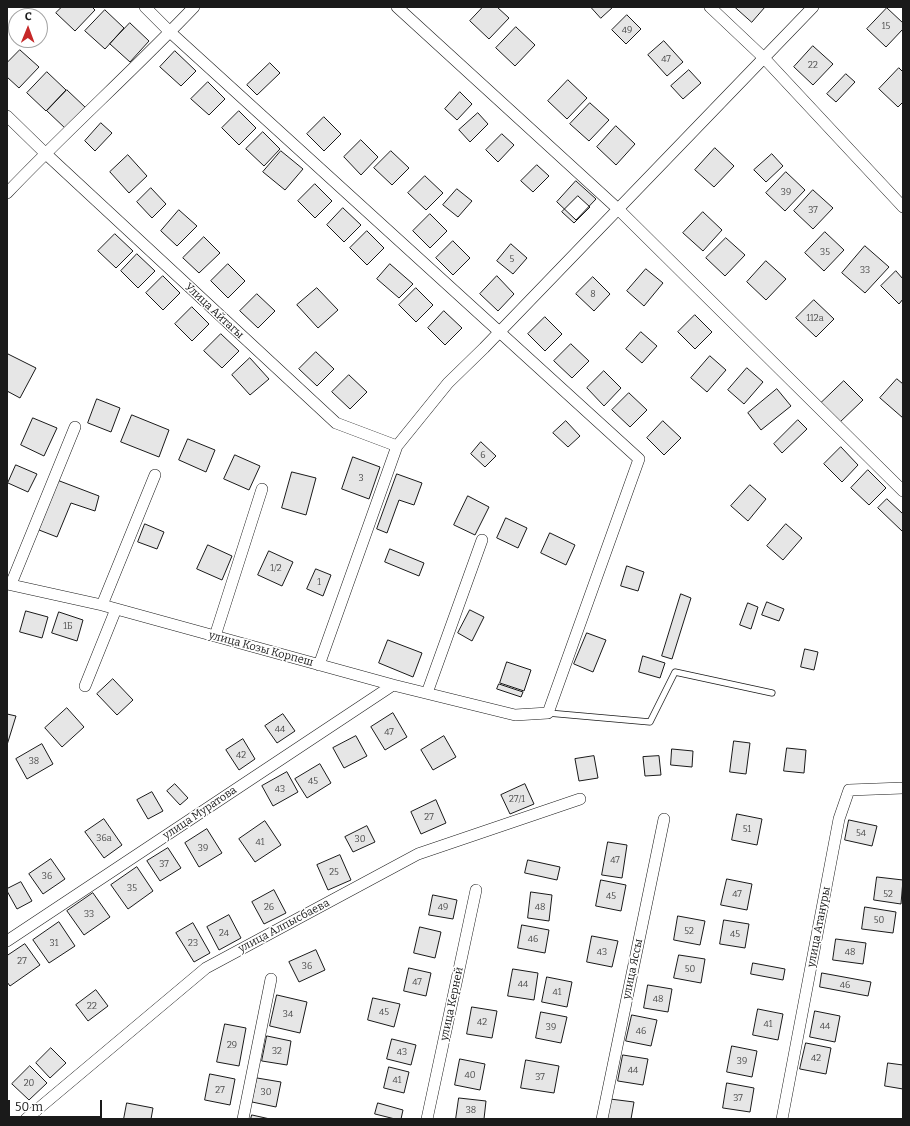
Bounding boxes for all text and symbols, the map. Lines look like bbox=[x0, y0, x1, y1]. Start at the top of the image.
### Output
north arrow bbox=[8, 8, 48, 48]
text: С bbox=[25, 10, 32, 23]
house number: 15 bbox=[882, 21, 890, 31]
house number: 49 bbox=[622, 25, 632, 35]
house number: 47 bbox=[661, 54, 671, 64]
house number: 22 bbox=[808, 60, 818, 70]
house number: 39 bbox=[781, 187, 791, 197]
house number: 37 bbox=[808, 205, 818, 215]
house number: 35 bbox=[820, 247, 830, 257]
house number: 5 bbox=[510, 254, 514, 264]
house number: 33 bbox=[860, 265, 870, 275]
street label: Улица Айтагы bbox=[182, 280, 246, 342]
house number: 8 bbox=[590, 289, 596, 299]
house number: 112а bbox=[806, 313, 824, 323]
house number: 6 bbox=[480, 450, 486, 460]
house number: 3 bbox=[358, 473, 364, 483]
house number: 1/2 bbox=[270, 563, 282, 573]
house number: 1 bbox=[317, 577, 321, 587]
house number: 1Б bbox=[63, 621, 73, 631]
street label: улица Козы Корпеш bbox=[207, 629, 315, 669]
house number: 44 bbox=[275, 724, 285, 734]
house number: 47 bbox=[384, 727, 394, 737]
house number: 42 bbox=[236, 750, 246, 760]
house number: 38 bbox=[29, 756, 39, 766]
house number: 45 bbox=[308, 776, 318, 786]
street label: улица Муратова bbox=[161, 783, 239, 843]
house number: 43 bbox=[275, 784, 285, 794]
house number: 27/1 bbox=[509, 794, 525, 804]
house number: 27 bbox=[424, 812, 434, 822]
house number: 51 bbox=[743, 824, 751, 834]
house number: 54 bbox=[856, 828, 866, 838]
house number: 36а bbox=[96, 833, 112, 843]
house number: 30 bbox=[355, 834, 365, 844]
house number: 41 bbox=[256, 837, 264, 847]
house number: 39 bbox=[198, 843, 208, 853]
house number: 47 bbox=[610, 855, 620, 865]
house number: 37 bbox=[159, 859, 169, 869]
house number: 25 bbox=[329, 867, 339, 877]
house number: 36 bbox=[42, 871, 52, 881]
house number: 35 bbox=[127, 883, 137, 893]
street label: улица Атануры bbox=[805, 886, 833, 968]
house number: 47 bbox=[732, 889, 742, 899]
house number: 52 bbox=[883, 889, 893, 899]
house number: 45 bbox=[606, 891, 616, 901]
street label: улица Алпысбаева bbox=[236, 896, 332, 956]
house number: 26 bbox=[264, 902, 274, 912]
house number: 49 bbox=[438, 902, 448, 912]
house number: 48 bbox=[535, 902, 545, 912]
house number: 33 bbox=[84, 909, 94, 919]
house number: 50 bbox=[874, 915, 884, 925]
house number: 52 bbox=[684, 926, 694, 936]
house number: 24 bbox=[219, 928, 229, 938]
house number: 45 bbox=[730, 929, 740, 939]
house number: 46 bbox=[528, 934, 538, 944]
house number: 31 bbox=[50, 938, 58, 948]
house number: 23 bbox=[188, 938, 198, 948]
street label: улица Яссы bbox=[620, 938, 646, 1000]
house number: 43 bbox=[597, 947, 607, 957]
house number: 48 bbox=[845, 947, 855, 957]
house number: 27 bbox=[17, 956, 27, 966]
house number: 36 bbox=[302, 961, 312, 971]
house number: 50 bbox=[685, 964, 695, 974]
street label: улица Керней bbox=[438, 966, 466, 1042]
house number: 47 bbox=[412, 977, 422, 987]
house number: 44 bbox=[518, 979, 528, 989]
house number: 46 bbox=[840, 980, 850, 990]
house number: 41 bbox=[553, 987, 561, 997]
house number: 48 bbox=[653, 994, 663, 1004]
house number: 22 bbox=[87, 1001, 97, 1011]
house number: 45 bbox=[379, 1007, 389, 1017]
house number: 34 bbox=[283, 1009, 293, 1019]
house number: 42 bbox=[477, 1017, 487, 1027]
house number: 41 bbox=[764, 1019, 772, 1029]
house number: 44 bbox=[820, 1021, 830, 1031]
house number: 39 bbox=[546, 1022, 556, 1032]
house number: 46 bbox=[636, 1026, 646, 1036]
house number: 29 bbox=[227, 1040, 237, 1050]
house number: 32 bbox=[272, 1046, 282, 1056]
house number: 43 bbox=[397, 1047, 407, 1057]
house number: 42 bbox=[811, 1053, 821, 1063]
house number: 39 bbox=[737, 1056, 747, 1066]
house number: 44 bbox=[628, 1065, 638, 1075]
house number: 40 bbox=[464, 1070, 476, 1080]
house number: 37 bbox=[535, 1072, 545, 1082]
house number: 41 bbox=[393, 1075, 401, 1085]
house number: 20 bbox=[24, 1078, 34, 1088]
house number: 27 bbox=[215, 1085, 225, 1095]
house number: 30 bbox=[261, 1087, 271, 1097]
scale bar bbox=[10, 1092, 104, 1118]
house number: 37 bbox=[733, 1093, 743, 1103]
text: 50 m bbox=[15, 1100, 43, 1114]
house number: 38 bbox=[466, 1105, 476, 1115]

